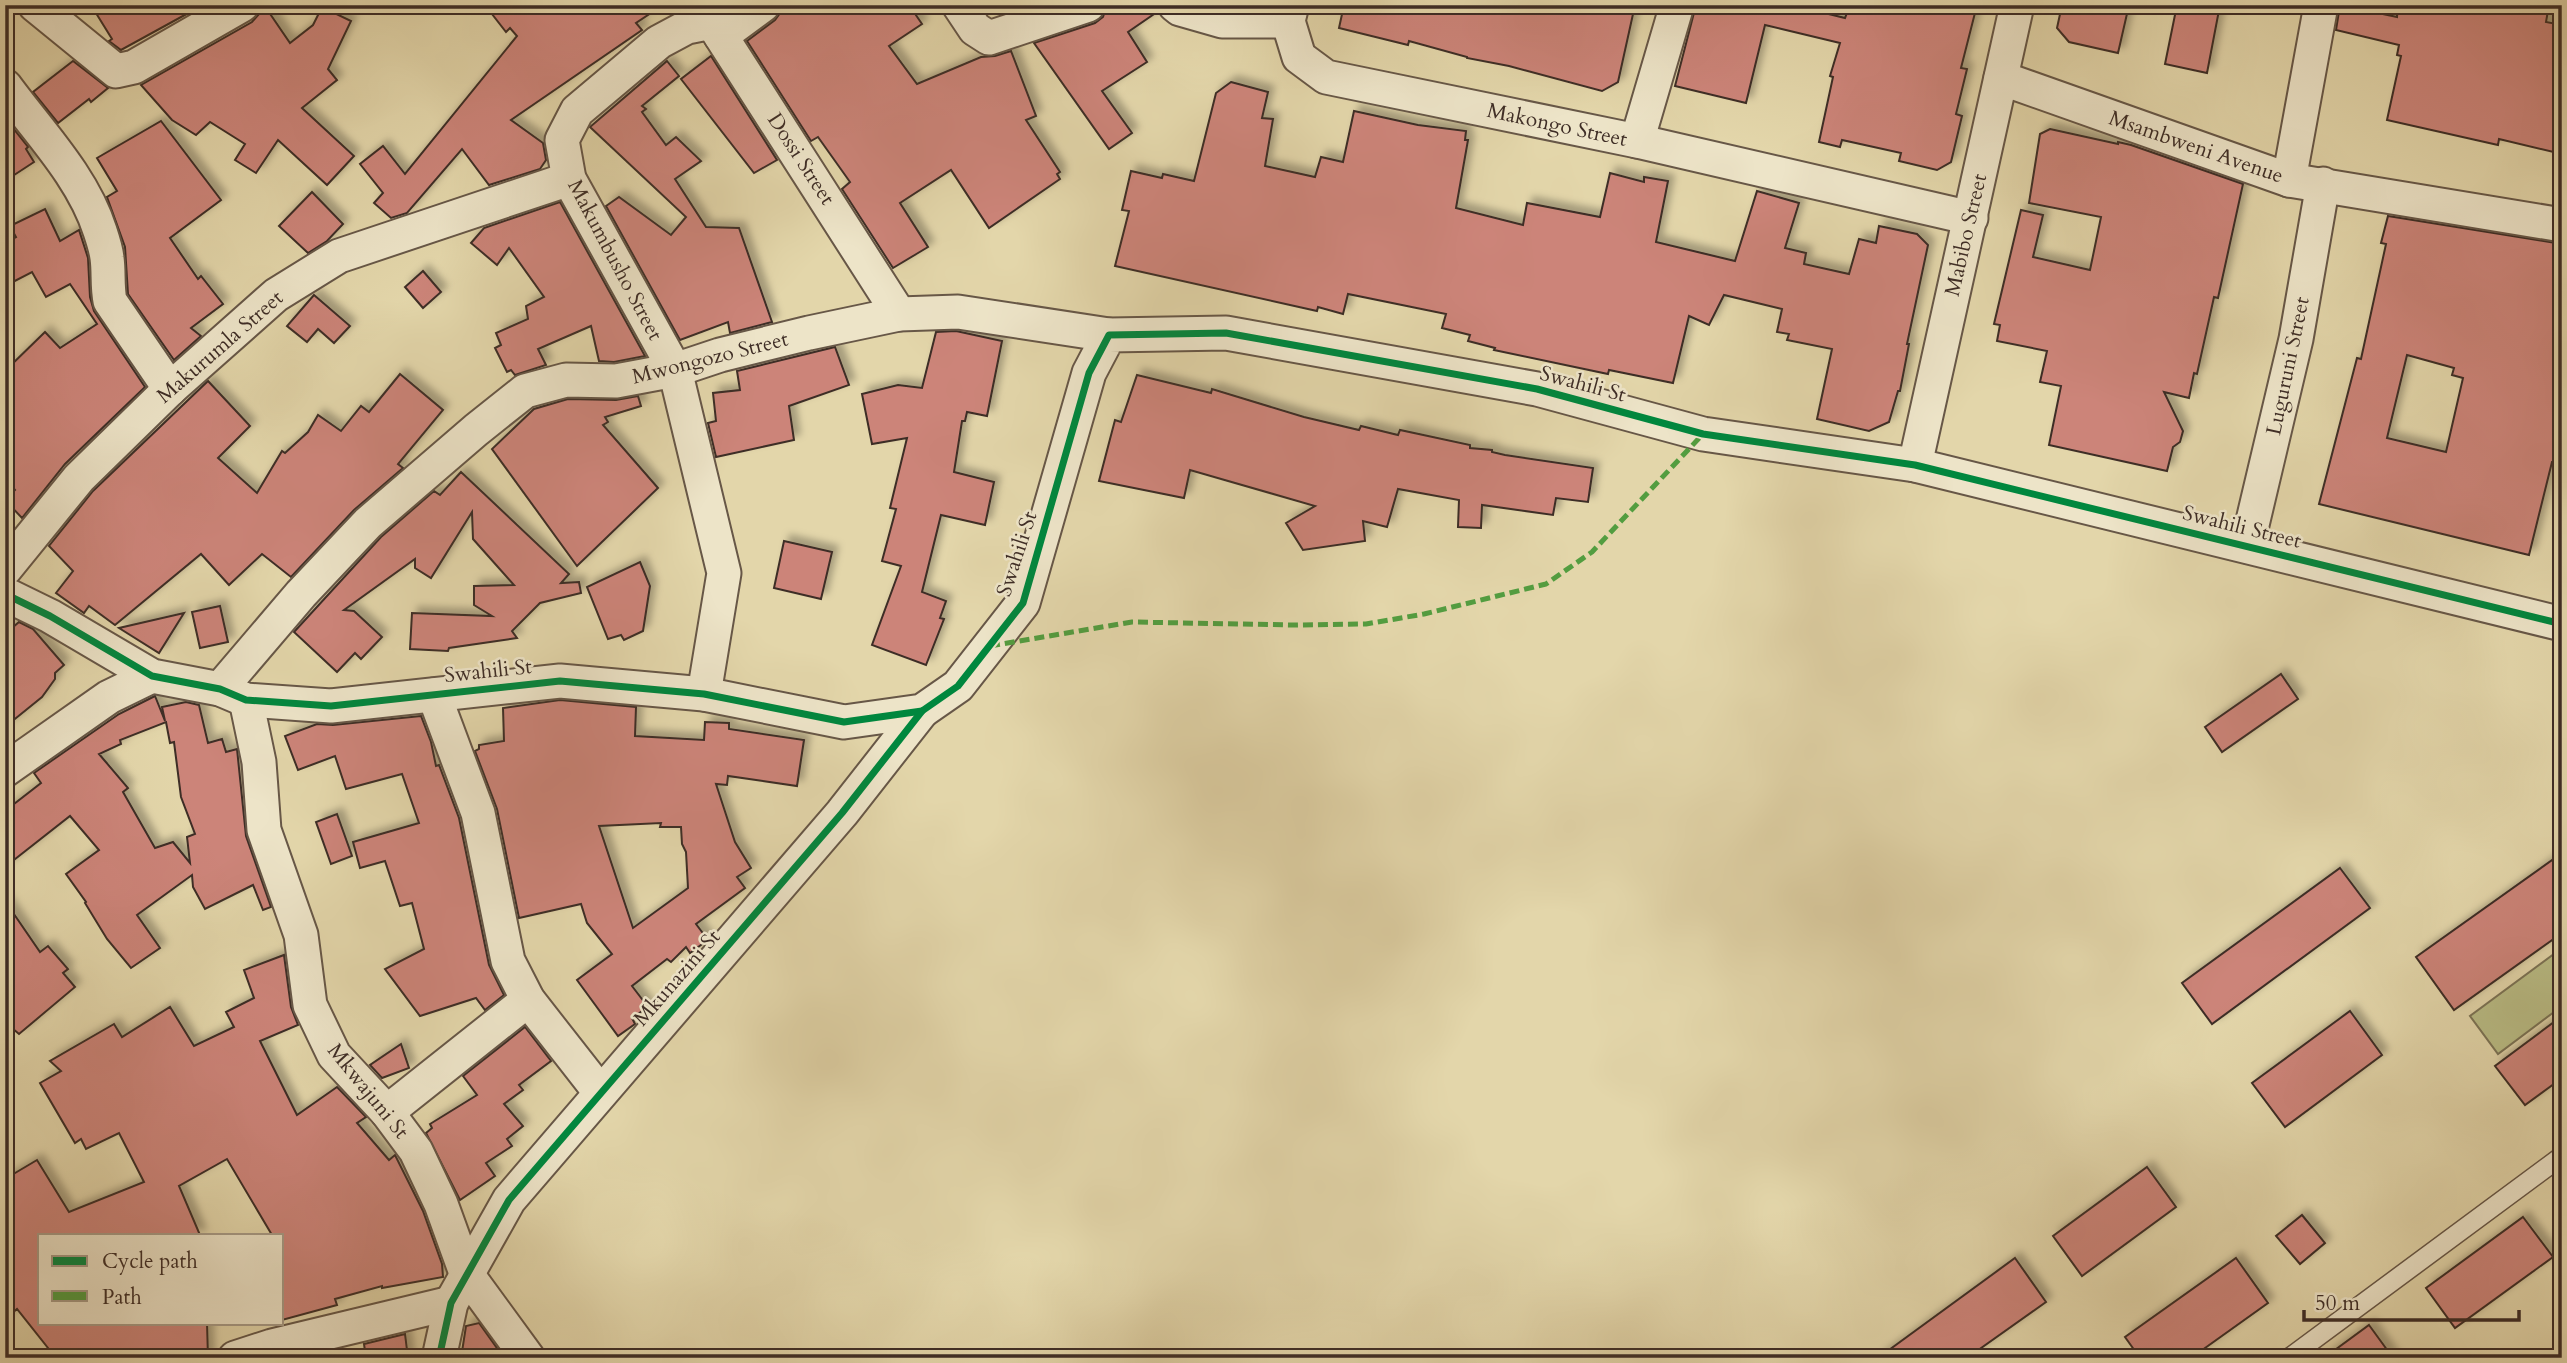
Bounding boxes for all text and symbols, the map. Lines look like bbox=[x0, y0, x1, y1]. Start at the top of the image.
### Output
street label: Makongo Street bbox=[1484, 96, 1630, 154]
street label: Msambweni Avenue bbox=[2105, 104, 2287, 190]
street label: Dossi Street bbox=[760, 107, 842, 211]
street label: Mabibo Street bbox=[1938, 171, 1994, 299]
street label: Makumbusho Street bbox=[560, 175, 670, 346]
street label: Makurumla Street bbox=[150, 284, 290, 410]
street label: Luguruni Street bbox=[2259, 294, 2317, 438]
street label: Mwongozo Street bbox=[629, 324, 791, 391]
street label: Swahili St bbox=[1537, 359, 1630, 409]
street label: Swahili Street bbox=[2180, 498, 2305, 556]
street label: Swahili St bbox=[990, 507, 1044, 600]
street label: Swahili St bbox=[443, 652, 534, 690]
street label: Mkunazini St bbox=[627, 923, 727, 1033]
street label: Mkwajuni St bbox=[321, 1037, 416, 1145]
legend bbox=[38, 1234, 284, 1324]
text: Cycle path bbox=[102, 1247, 198, 1276]
scale bar bbox=[2304, 1279, 2520, 1323]
text: Path bbox=[102, 1283, 142, 1312]
text: 50 m bbox=[2315, 1289, 2360, 1318]

